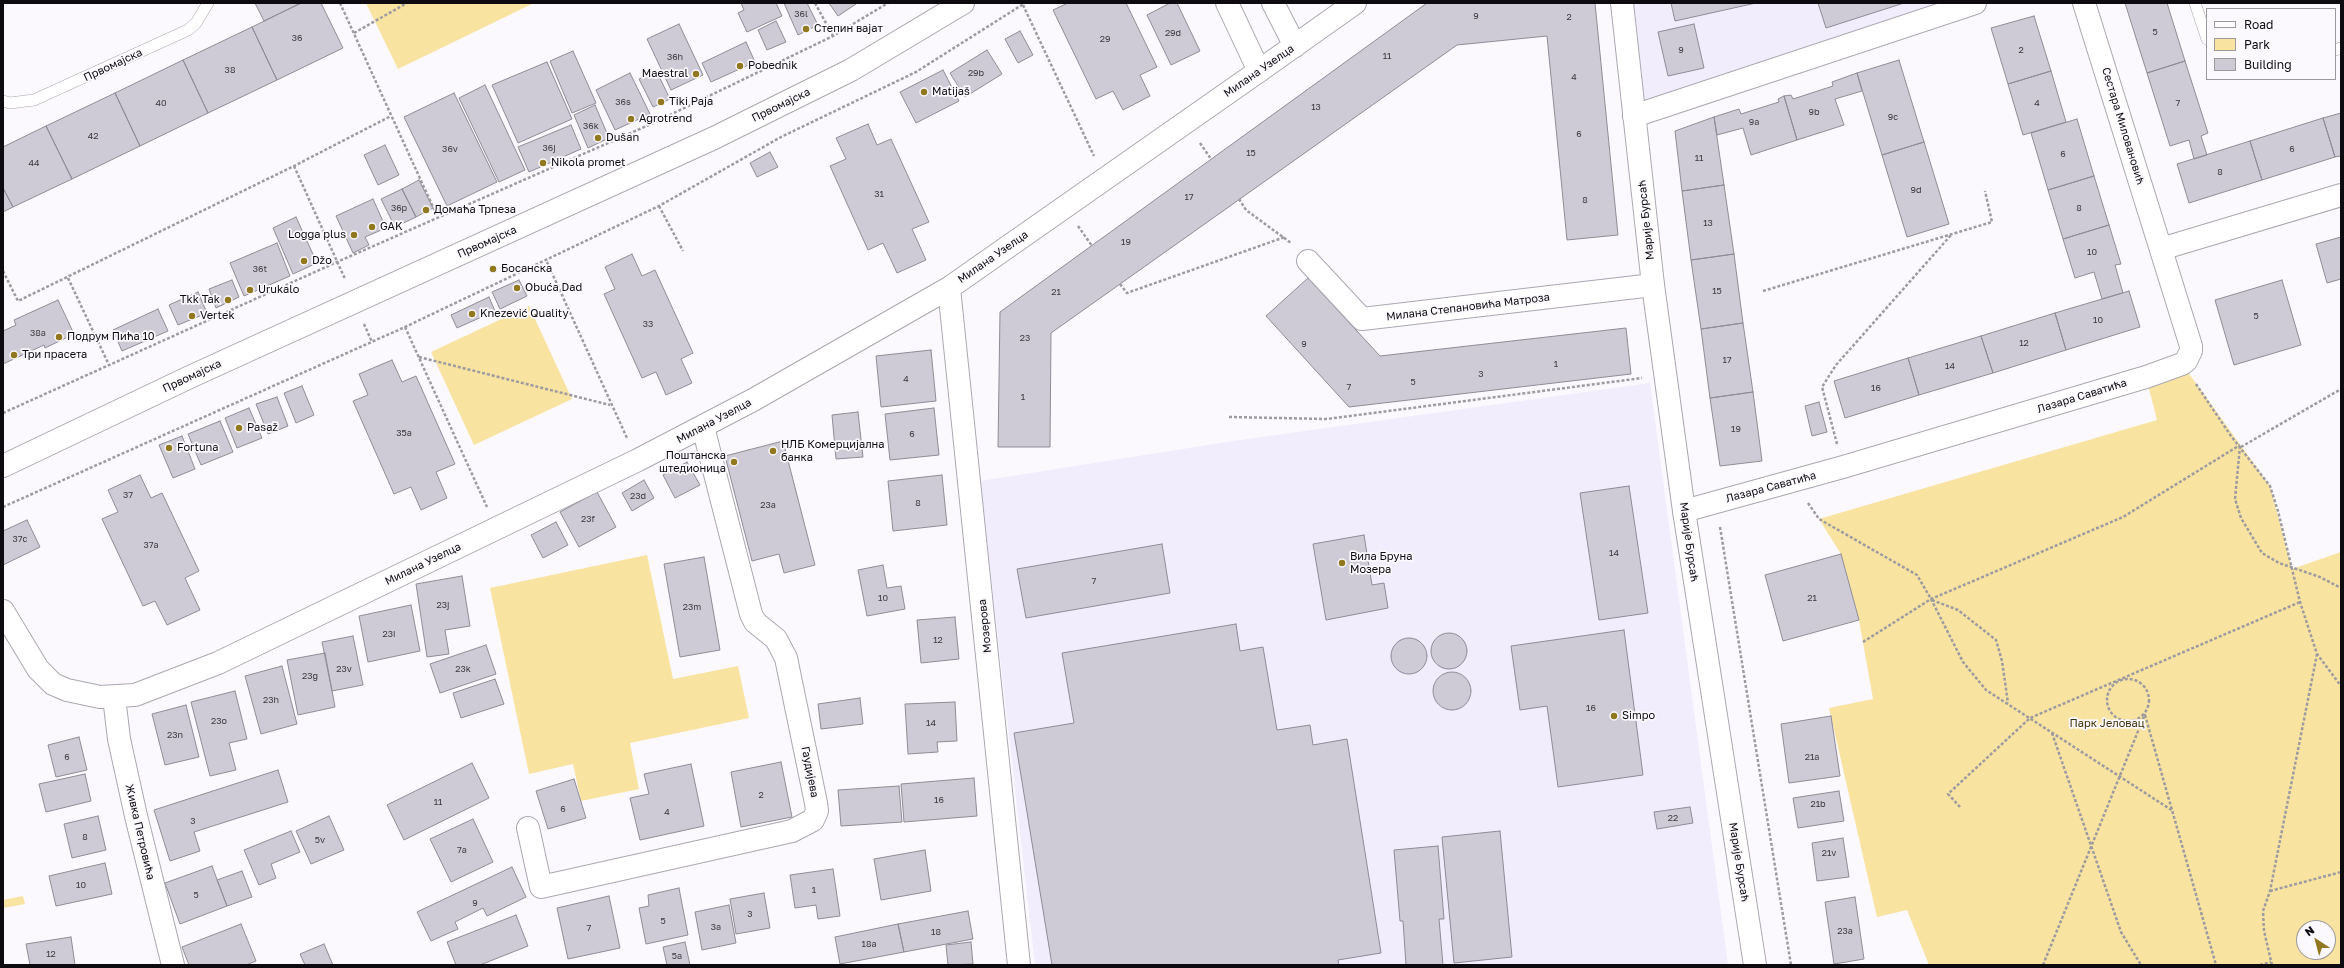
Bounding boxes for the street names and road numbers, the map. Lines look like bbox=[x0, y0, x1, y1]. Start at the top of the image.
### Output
street label: Милана Узелца bbox=[1221, 42, 1297, 100]
street label: Првомајска bbox=[82, 46, 144, 84]
street label: Сестара Миловановић bbox=[2099, 66, 2147, 186]
street label: Првомајска bbox=[750, 85, 812, 125]
street label: Марије Бурсаћ bbox=[1635, 179, 1657, 261]
street label: Првомајска bbox=[455, 223, 519, 261]
street label: Милана Узелца bbox=[955, 228, 1031, 286]
street label: Милана Степановића Матроза bbox=[1385, 290, 1551, 324]
street label: Првомајска bbox=[161, 357, 223, 395]
street label: Лазара Саватића bbox=[2036, 376, 2128, 416]
street label: Милана Узелца bbox=[674, 396, 754, 446]
street label: Лазара Саватића bbox=[1724, 469, 1818, 505]
street label: Марије Бурсаћ bbox=[1677, 501, 1701, 583]
street label: Милана Узелца bbox=[383, 540, 463, 588]
street label: Мозерова bbox=[976, 598, 994, 654]
street label: Гаудијева bbox=[799, 745, 821, 799]
street label: Живка Петровића bbox=[123, 783, 157, 881]
street label: Марије Бурсаћ bbox=[1726, 821, 1752, 903]

